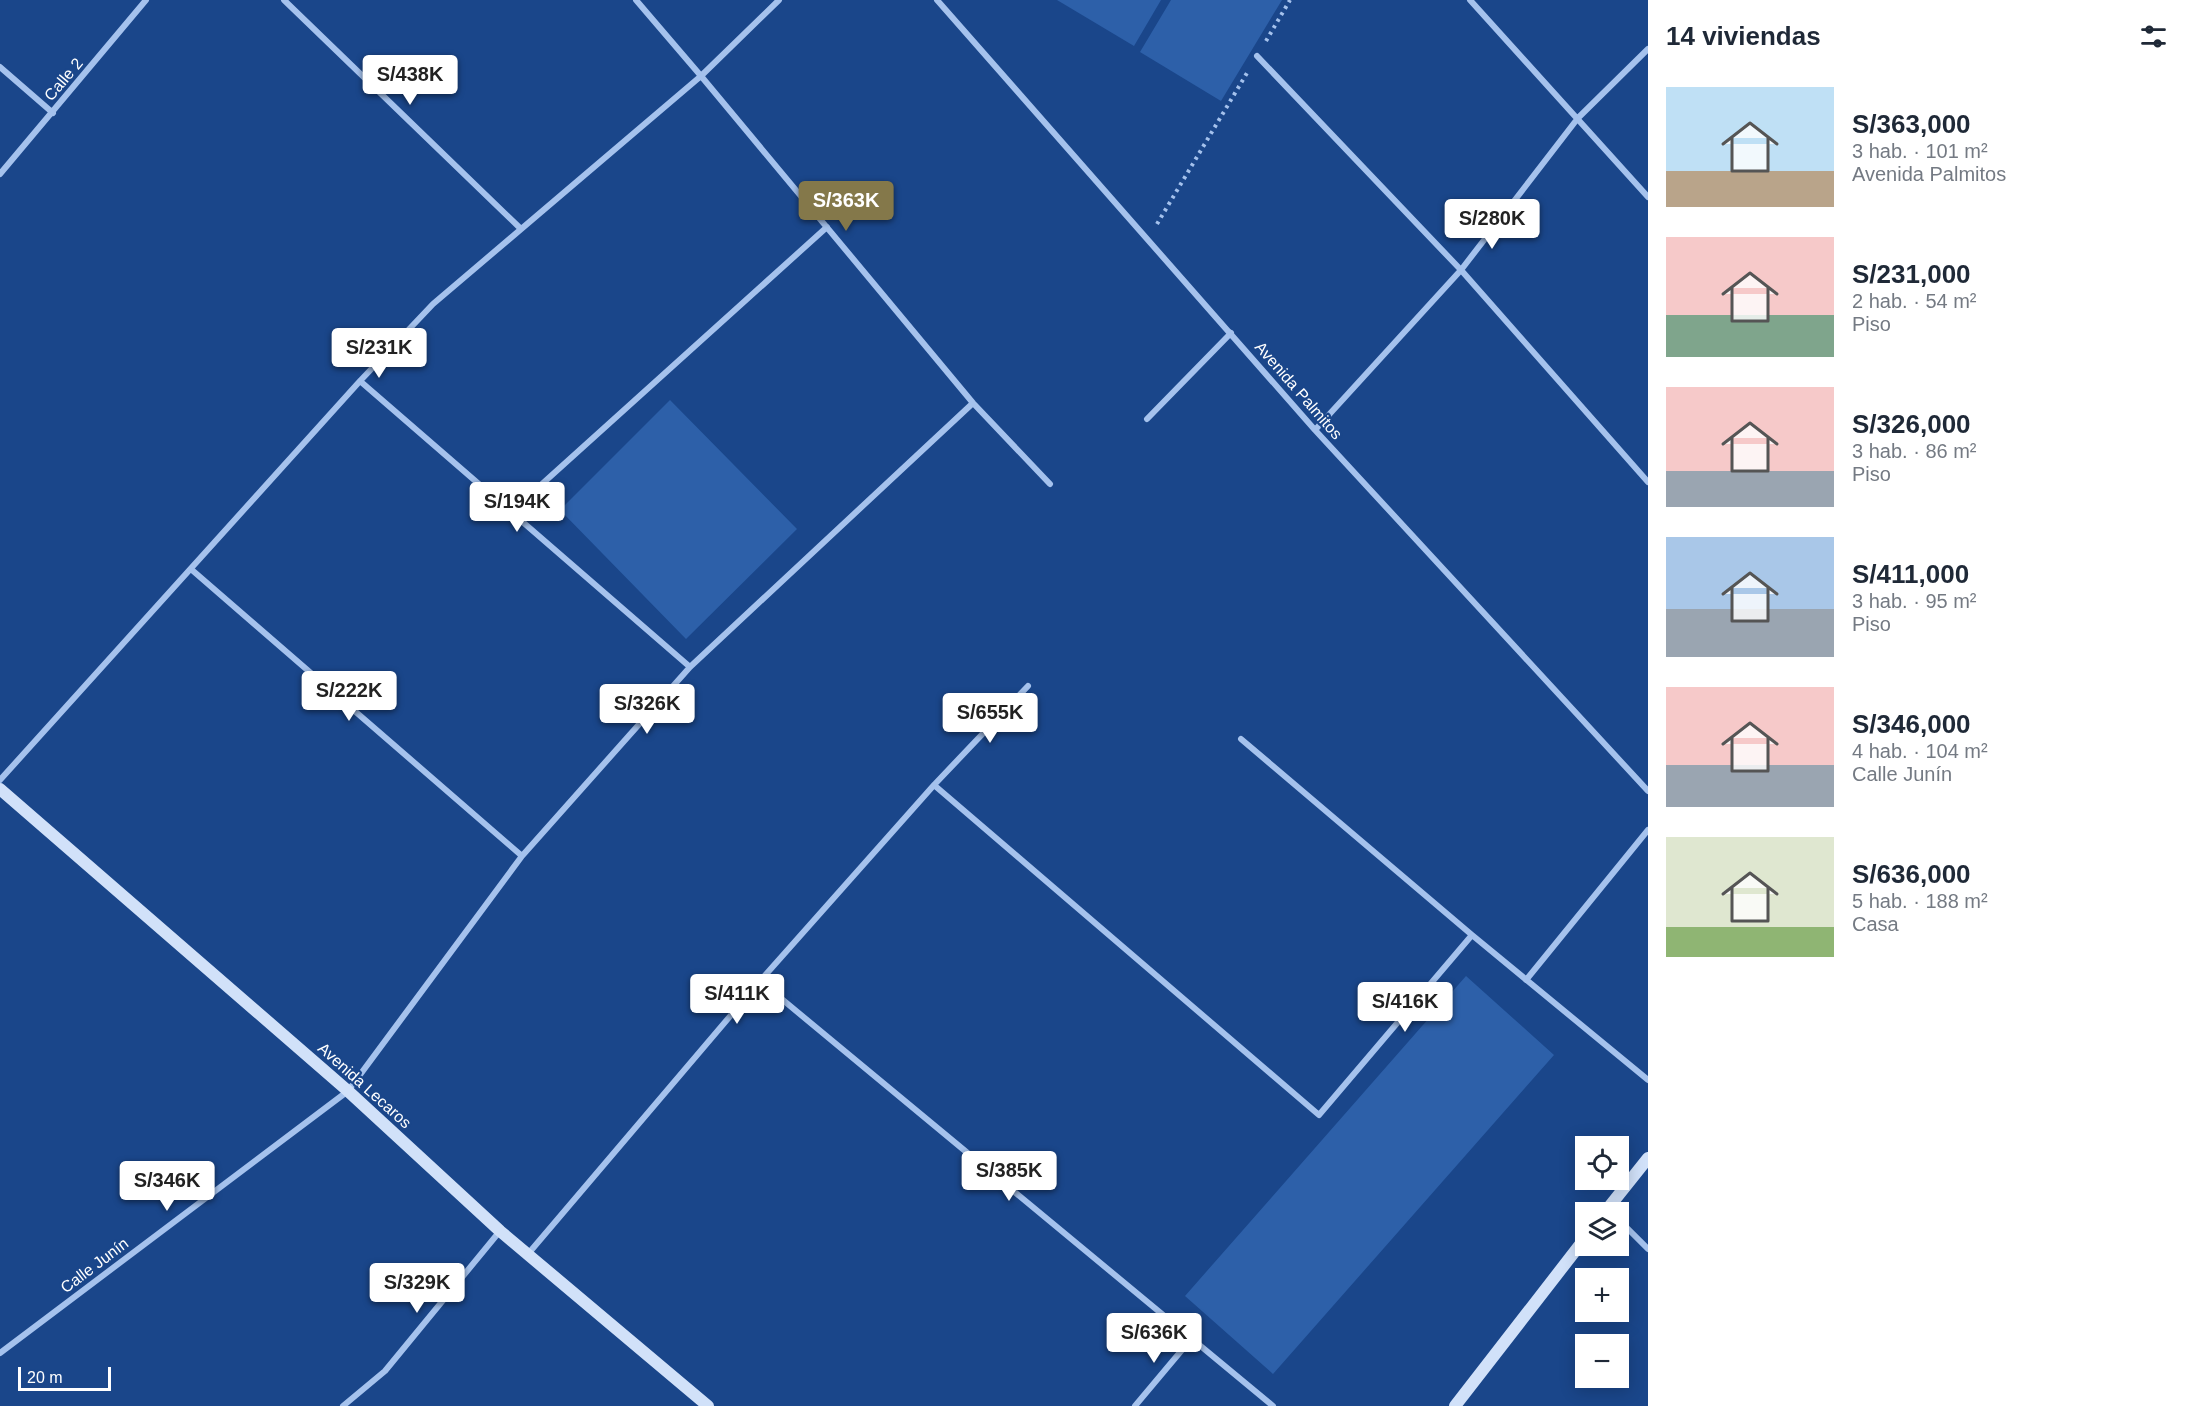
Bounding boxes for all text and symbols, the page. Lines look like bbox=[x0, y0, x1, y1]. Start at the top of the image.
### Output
icon: filters bbox=[2137, 20, 2170, 53]
text: 14 viviendas bbox=[1666, 21, 1821, 51]
street label: Calle 2 bbox=[41, 55, 86, 104]
pin: S/438K bbox=[361, 55, 459, 106]
text: S/438K bbox=[377, 63, 443, 85]
text: S/363,000 bbox=[1852, 109, 1971, 139]
icon: home bbox=[1714, 111, 1786, 183]
text: 3 hab. · 101 m² bbox=[1852, 140, 1988, 162]
text: Avenida Palmitos bbox=[1852, 163, 2006, 185]
pin: S/363K bbox=[797, 181, 895, 232]
text: S/363K bbox=[813, 189, 879, 211]
pin: S/280K bbox=[1443, 199, 1541, 250]
text: S/280K bbox=[1459, 207, 1525, 229]
text: S/231,000 bbox=[1852, 259, 1971, 289]
icon: home bbox=[1714, 261, 1786, 333]
text: 2 hab. · 54 m² bbox=[1852, 290, 1977, 312]
text: Piso bbox=[1852, 313, 1891, 335]
pin: S/231K bbox=[330, 328, 428, 379]
text: S/231K bbox=[346, 336, 412, 358]
street label: Avenida Palmitos bbox=[1252, 338, 1345, 442]
text: S/326,000 bbox=[1852, 409, 1971, 439]
icon: home bbox=[1714, 411, 1786, 483]
text: 3 hab. · 86 m² bbox=[1852, 440, 1977, 462]
text: Piso bbox=[1852, 463, 1891, 485]
pin: S/194K bbox=[468, 482, 566, 533]
text: S/194K bbox=[484, 490, 550, 512]
text: S/411,000 bbox=[1852, 559, 1969, 589]
icon: home bbox=[1714, 561, 1786, 633]
text: 3 hab. · 95 m² bbox=[1852, 590, 1977, 612]
text: Piso bbox=[1852, 613, 1891, 635]
pin: S/222K bbox=[300, 671, 398, 722]
text: S/222K bbox=[316, 679, 382, 701]
pin: S/326K bbox=[598, 684, 696, 735]
text: S/326K bbox=[614, 692, 680, 714]
pin: S/655K bbox=[941, 693, 1039, 744]
text: S/655K bbox=[957, 701, 1023, 723]
text: S/346,000 bbox=[1852, 709, 1971, 739]
icon: home bbox=[1714, 711, 1786, 783]
text: 4 hab. · 104 m² bbox=[1852, 740, 1988, 762]
text: Calle Junín bbox=[1852, 763, 1952, 785]
text: S/636,000 bbox=[1852, 859, 1971, 889]
icon: home bbox=[1714, 861, 1786, 933]
text: 5 hab. · 188 m² bbox=[1852, 890, 1988, 912]
text: Casa bbox=[1852, 913, 1899, 935]
pin: S/411K bbox=[688, 974, 786, 1025]
text: S/411K bbox=[704, 982, 770, 1004]
pin: S/416K bbox=[1356, 982, 1454, 1033]
text: S/416K bbox=[1372, 990, 1438, 1012]
street label: Avenida Lecaros bbox=[315, 1039, 415, 1131]
map controls bbox=[1575, 1136, 1629, 1388]
button: locate bbox=[1575, 1136, 1629, 1190]
pin: S/385K bbox=[960, 1151, 1058, 1202]
text: S/385K bbox=[976, 1159, 1042, 1181]
pin: S/346K bbox=[118, 1161, 216, 1212]
text: S/346K bbox=[134, 1169, 200, 1191]
button: layers bbox=[1575, 1202, 1629, 1256]
street label: Calle Junín bbox=[57, 1235, 131, 1296]
pin: S/329K bbox=[368, 1263, 466, 1314]
button: + bbox=[1575, 1268, 1629, 1322]
text: S/329K bbox=[384, 1271, 450, 1293]
pin: S/636K bbox=[1105, 1313, 1203, 1364]
text: S/636K bbox=[1121, 1321, 1187, 1343]
button: − bbox=[1575, 1334, 1629, 1388]
scale bar bbox=[18, 1364, 111, 1392]
text: 20 m bbox=[27, 1369, 63, 1386]

